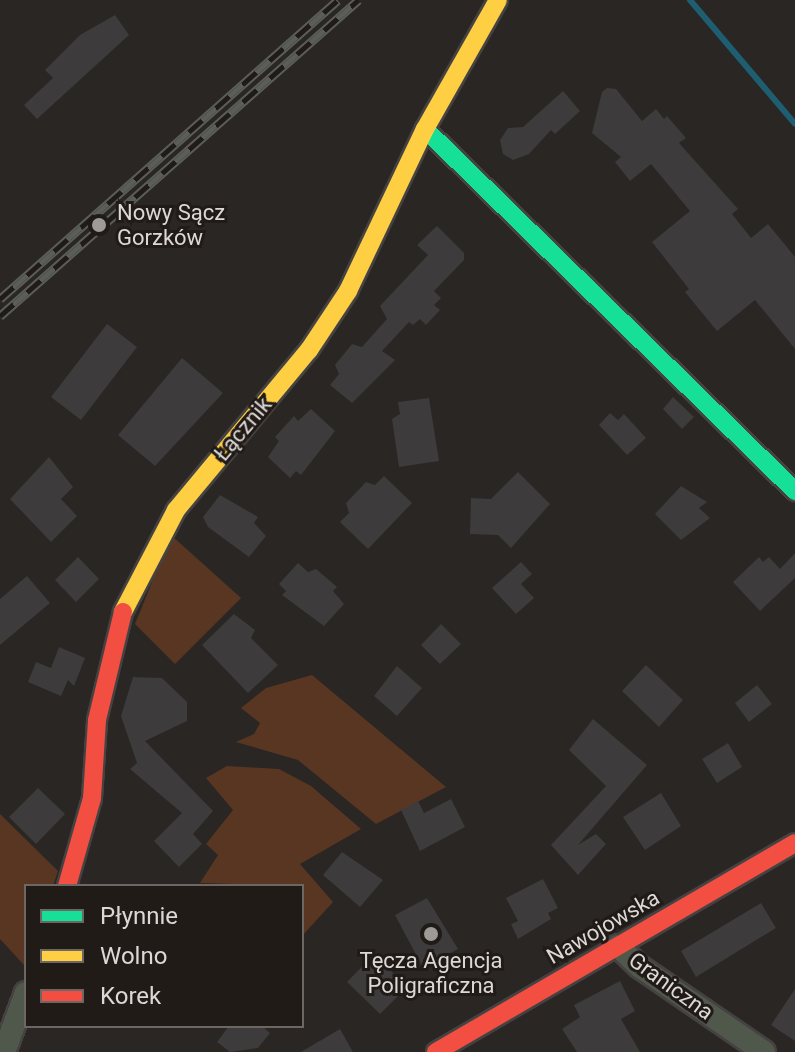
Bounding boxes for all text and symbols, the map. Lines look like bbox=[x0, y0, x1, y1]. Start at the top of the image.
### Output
place label: Nowy Sącz Gorzków bbox=[117, 199, 225, 250]
marker: Nowy Sącz Gorzków bbox=[88, 214, 110, 236]
street label: Łącznik bbox=[209, 392, 277, 466]
legend bbox=[24, 884, 304, 1028]
street label: Nawojowska bbox=[542, 884, 664, 970]
text: Płynnie bbox=[100, 902, 178, 930]
marker: Tęcza Agencja Poligraficzna bbox=[422, 925, 440, 943]
text: Wolno bbox=[100, 942, 167, 970]
place label: Tęcza Agencja Poligraficzna bbox=[360, 947, 502, 998]
street label: Graniczna bbox=[624, 947, 718, 1025]
text: Korek bbox=[100, 982, 161, 1010]

